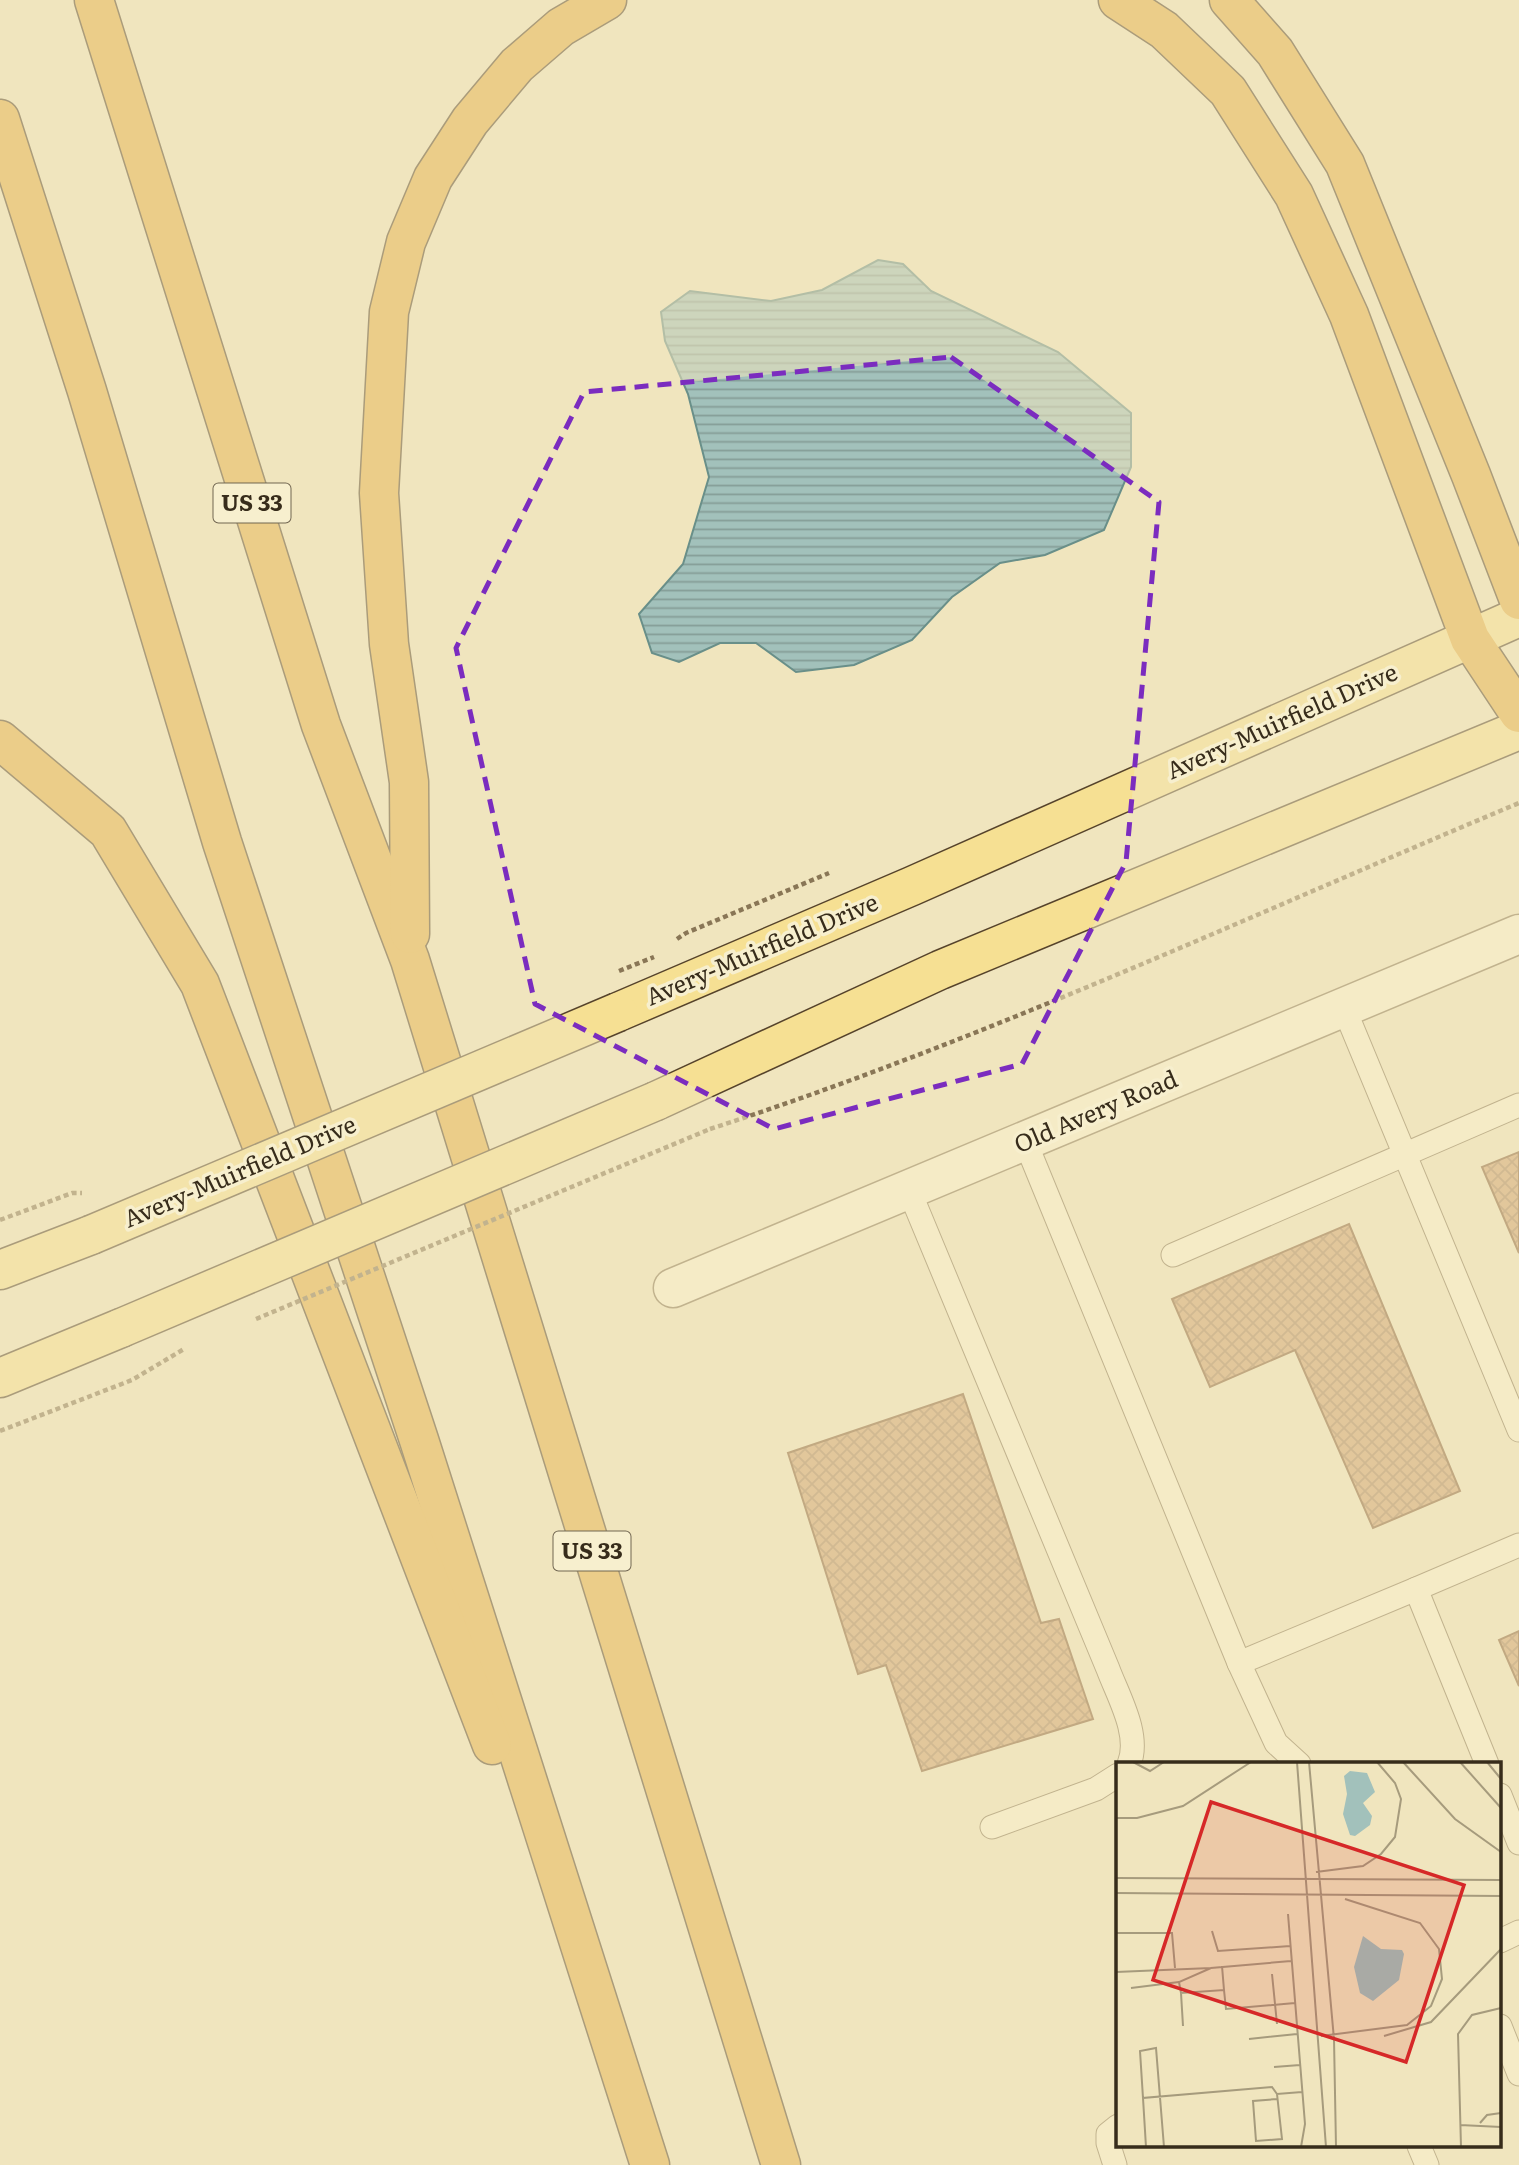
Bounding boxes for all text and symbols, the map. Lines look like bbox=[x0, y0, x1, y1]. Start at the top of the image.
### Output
road number: US 33 bbox=[214, 484, 290, 523]
street label: Avery-Muirfield Drive bbox=[1160, 653, 1402, 787]
street label: Avery-Muirfield Drive bbox=[639, 883, 883, 1013]
street label: Old Avery Road bbox=[1008, 1059, 1183, 1160]
street label: Avery-Muirfield Drive bbox=[117, 1105, 361, 1235]
road number: US 33 bbox=[554, 1532, 630, 1570]
inset map bbox=[1116, 1762, 1502, 2148]

